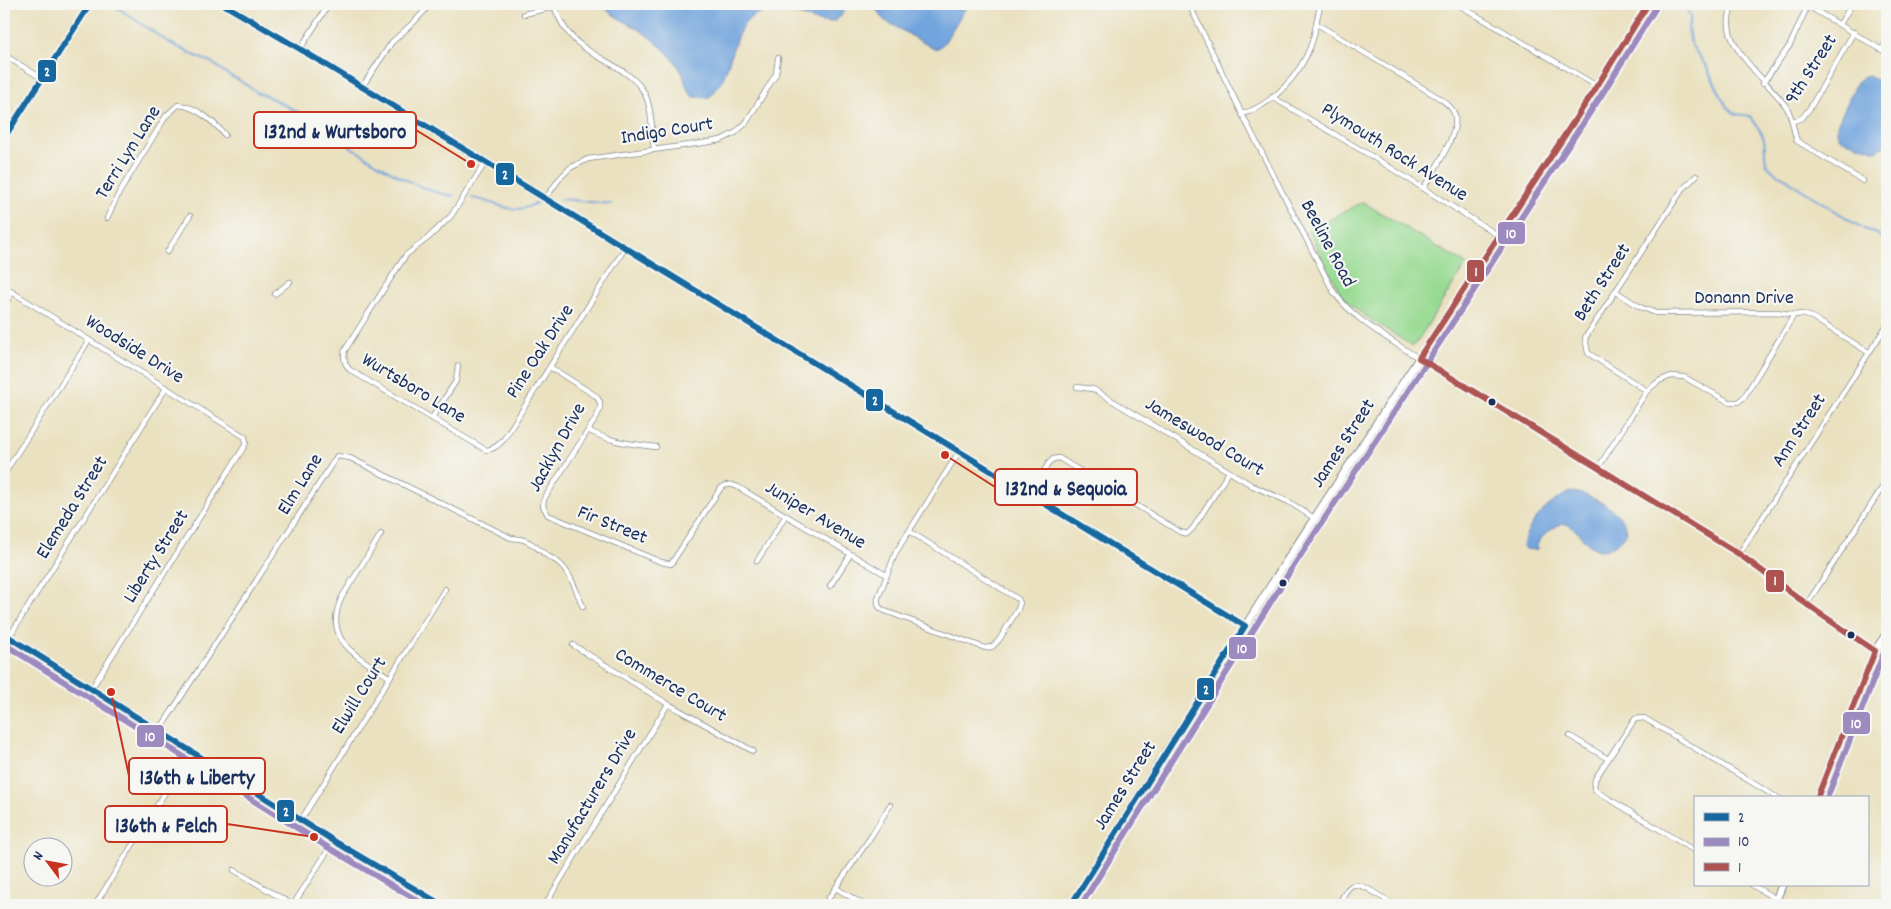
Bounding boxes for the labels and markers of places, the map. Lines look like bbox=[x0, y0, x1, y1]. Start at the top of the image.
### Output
callout: 132nd & Wurtsboro bbox=[254, 112, 416, 148]
unlabelled marker bbox=[1487, 397, 1497, 407]
callout: 132nd & Sequoia bbox=[995, 469, 1137, 505]
unlabelled marker bbox=[1278, 578, 1288, 588]
unlabelled marker bbox=[1846, 630, 1856, 640]
callout: 136th & Liberty bbox=[129, 758, 265, 794]
callout: 136th & Felch bbox=[105, 806, 227, 842]

